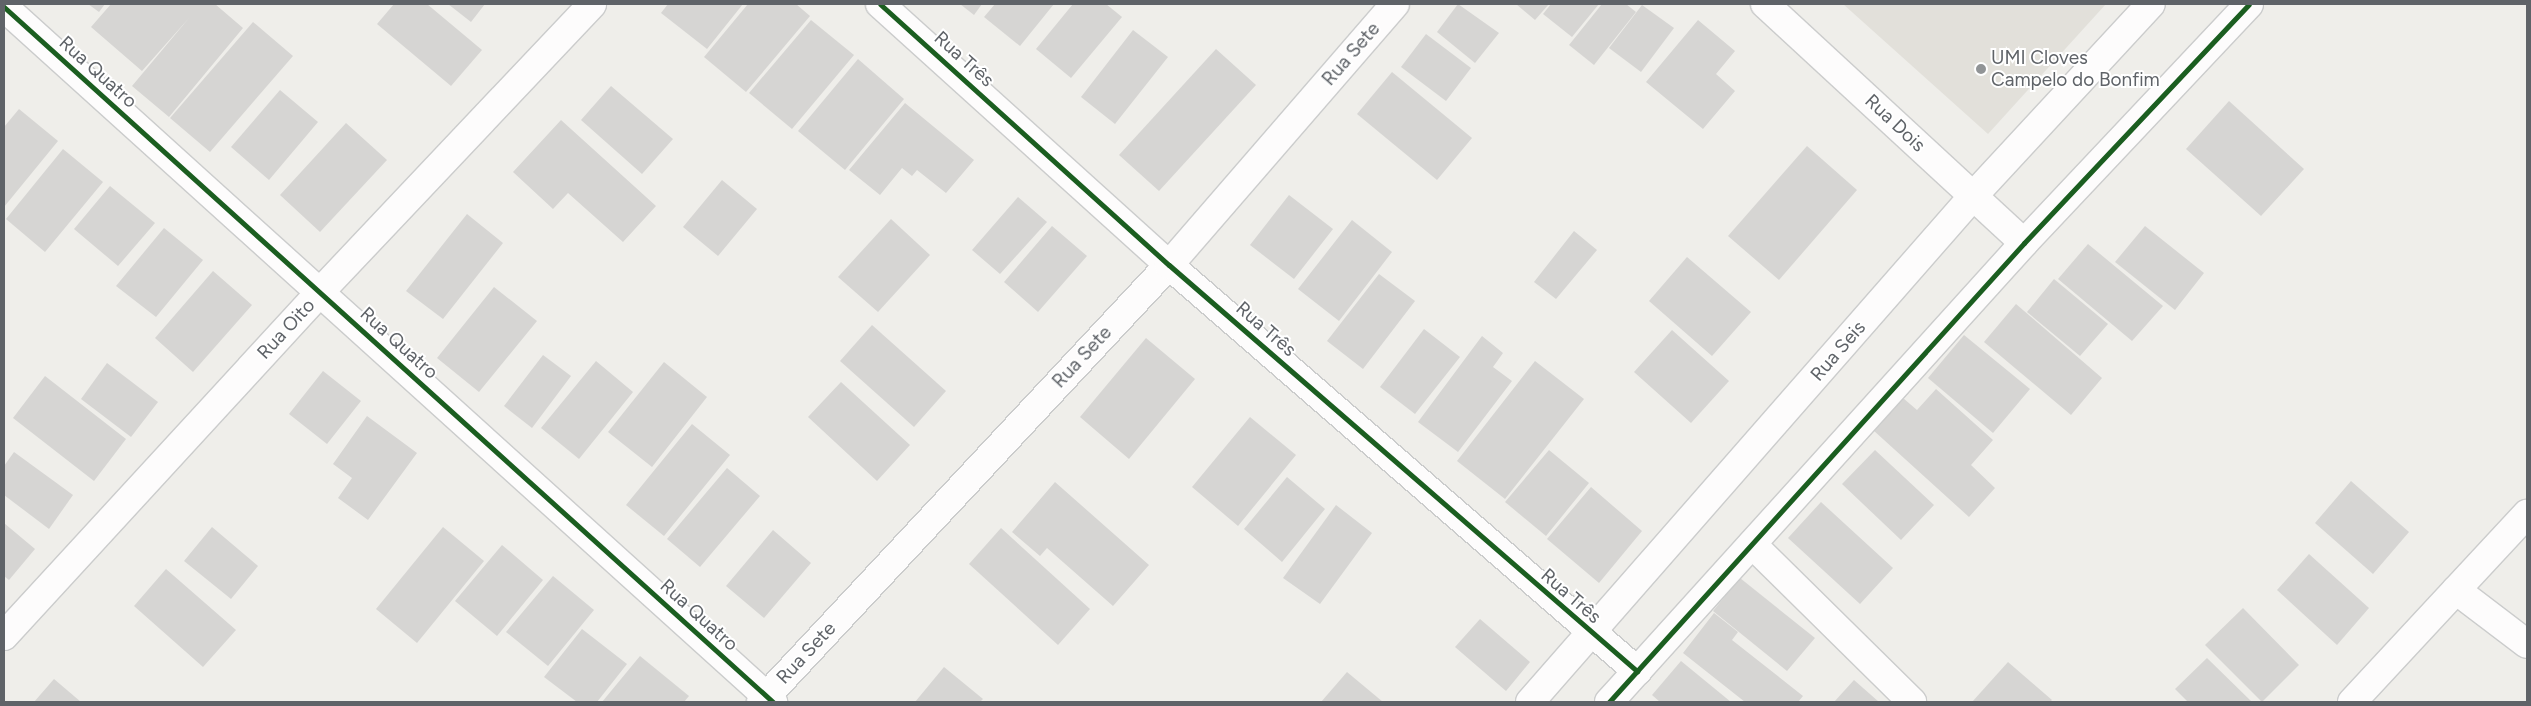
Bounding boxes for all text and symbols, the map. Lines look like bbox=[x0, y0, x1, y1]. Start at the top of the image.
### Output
street label: Rua Sete bbox=[1317, 18, 1385, 90]
street label: Rua Três bbox=[930, 26, 998, 92]
street label: Rua Quatro bbox=[54, 31, 142, 113]
place label: UMI Cloves Campelo do Bonfim bbox=[1991, 47, 2160, 91]
marker: UMI Cloves Campelo do Bonfim bbox=[1975, 63, 1987, 75]
street label: Rua Dois bbox=[1860, 89, 1930, 157]
street label: Rua Oito bbox=[252, 294, 320, 364]
street label: Rua Três bbox=[1231, 297, 1301, 361]
street label: Rua Quatro bbox=[355, 302, 443, 384]
street label: Rua Seis bbox=[1806, 316, 1870, 386]
street label: Rua Sete bbox=[1048, 321, 1116, 393]
street label: Rua Três bbox=[1536, 564, 1606, 628]
street label: Rua Quatro bbox=[655, 574, 743, 656]
street label: Rua Sete bbox=[772, 617, 840, 689]

